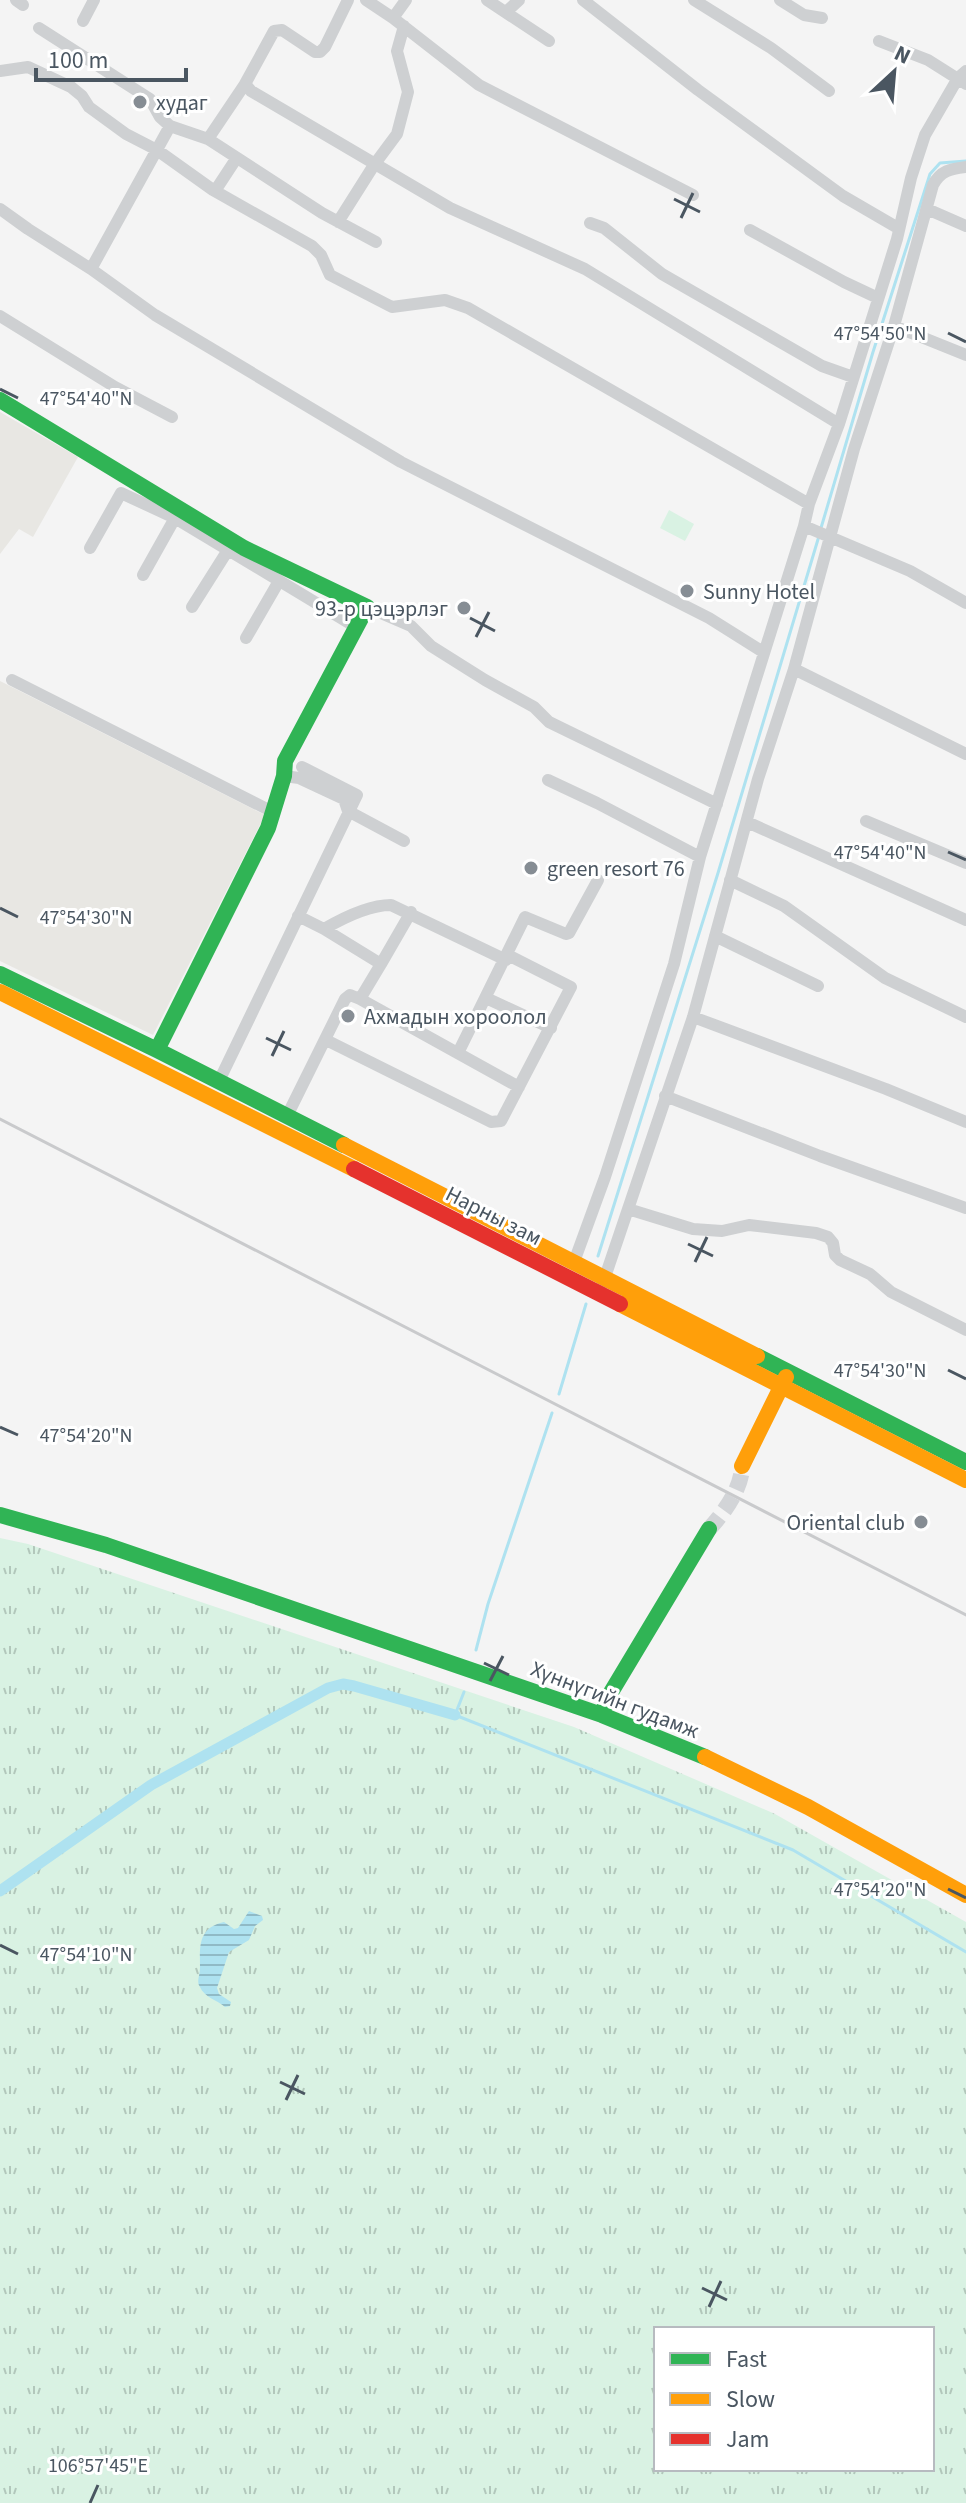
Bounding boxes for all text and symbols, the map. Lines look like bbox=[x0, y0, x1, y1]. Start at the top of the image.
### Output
scale bar bbox=[36, 32, 186, 82]
north arrow bbox=[854, 32, 934, 112]
text: N bbox=[889, 37, 916, 73]
text: 100 m bbox=[48, 43, 108, 78]
place label: худаг bbox=[156, 87, 208, 119]
marker: худаг bbox=[131, 93, 149, 111]
text: 47°54'50"N bbox=[834, 320, 926, 348]
text: 47°54'40"N bbox=[40, 385, 132, 413]
place label: Sunny Hotel bbox=[703, 576, 815, 608]
marker: Sunny Hotel bbox=[678, 582, 696, 600]
place label: 93-р цэцэрлэг bbox=[315, 593, 448, 625]
marker: 93-р цэцэрлэг bbox=[455, 599, 473, 617]
text: 47°54'40"N bbox=[834, 839, 926, 867]
place label: green resort 76 bbox=[547, 853, 685, 885]
marker: green resort 76 bbox=[522, 859, 540, 877]
text: 47°54'30"N bbox=[40, 904, 132, 932]
place label: Ахмадын хороолол bbox=[364, 1001, 547, 1033]
marker: Ахмадын хороолол bbox=[339, 1007, 357, 1025]
street label: Нарны зам bbox=[440, 1178, 547, 1254]
text: 47°54'30"N bbox=[834, 1357, 926, 1385]
text: 47°54'20"N bbox=[40, 1422, 132, 1450]
place label: Oriental club bbox=[787, 1507, 905, 1539]
marker: Oriental club bbox=[912, 1513, 930, 1531]
street label: Хүннүгийн гудамж bbox=[526, 1653, 703, 1747]
text: 47°54'20"N bbox=[834, 1876, 926, 1904]
text: 47°54'10"N bbox=[40, 1941, 132, 1969]
legend bbox=[654, 2327, 934, 2471]
text: Fast bbox=[726, 2342, 767, 2377]
text: Slow bbox=[726, 2382, 775, 2417]
text: Jam bbox=[726, 2422, 770, 2457]
text: 106°57'45"E bbox=[48, 2452, 148, 2480]

